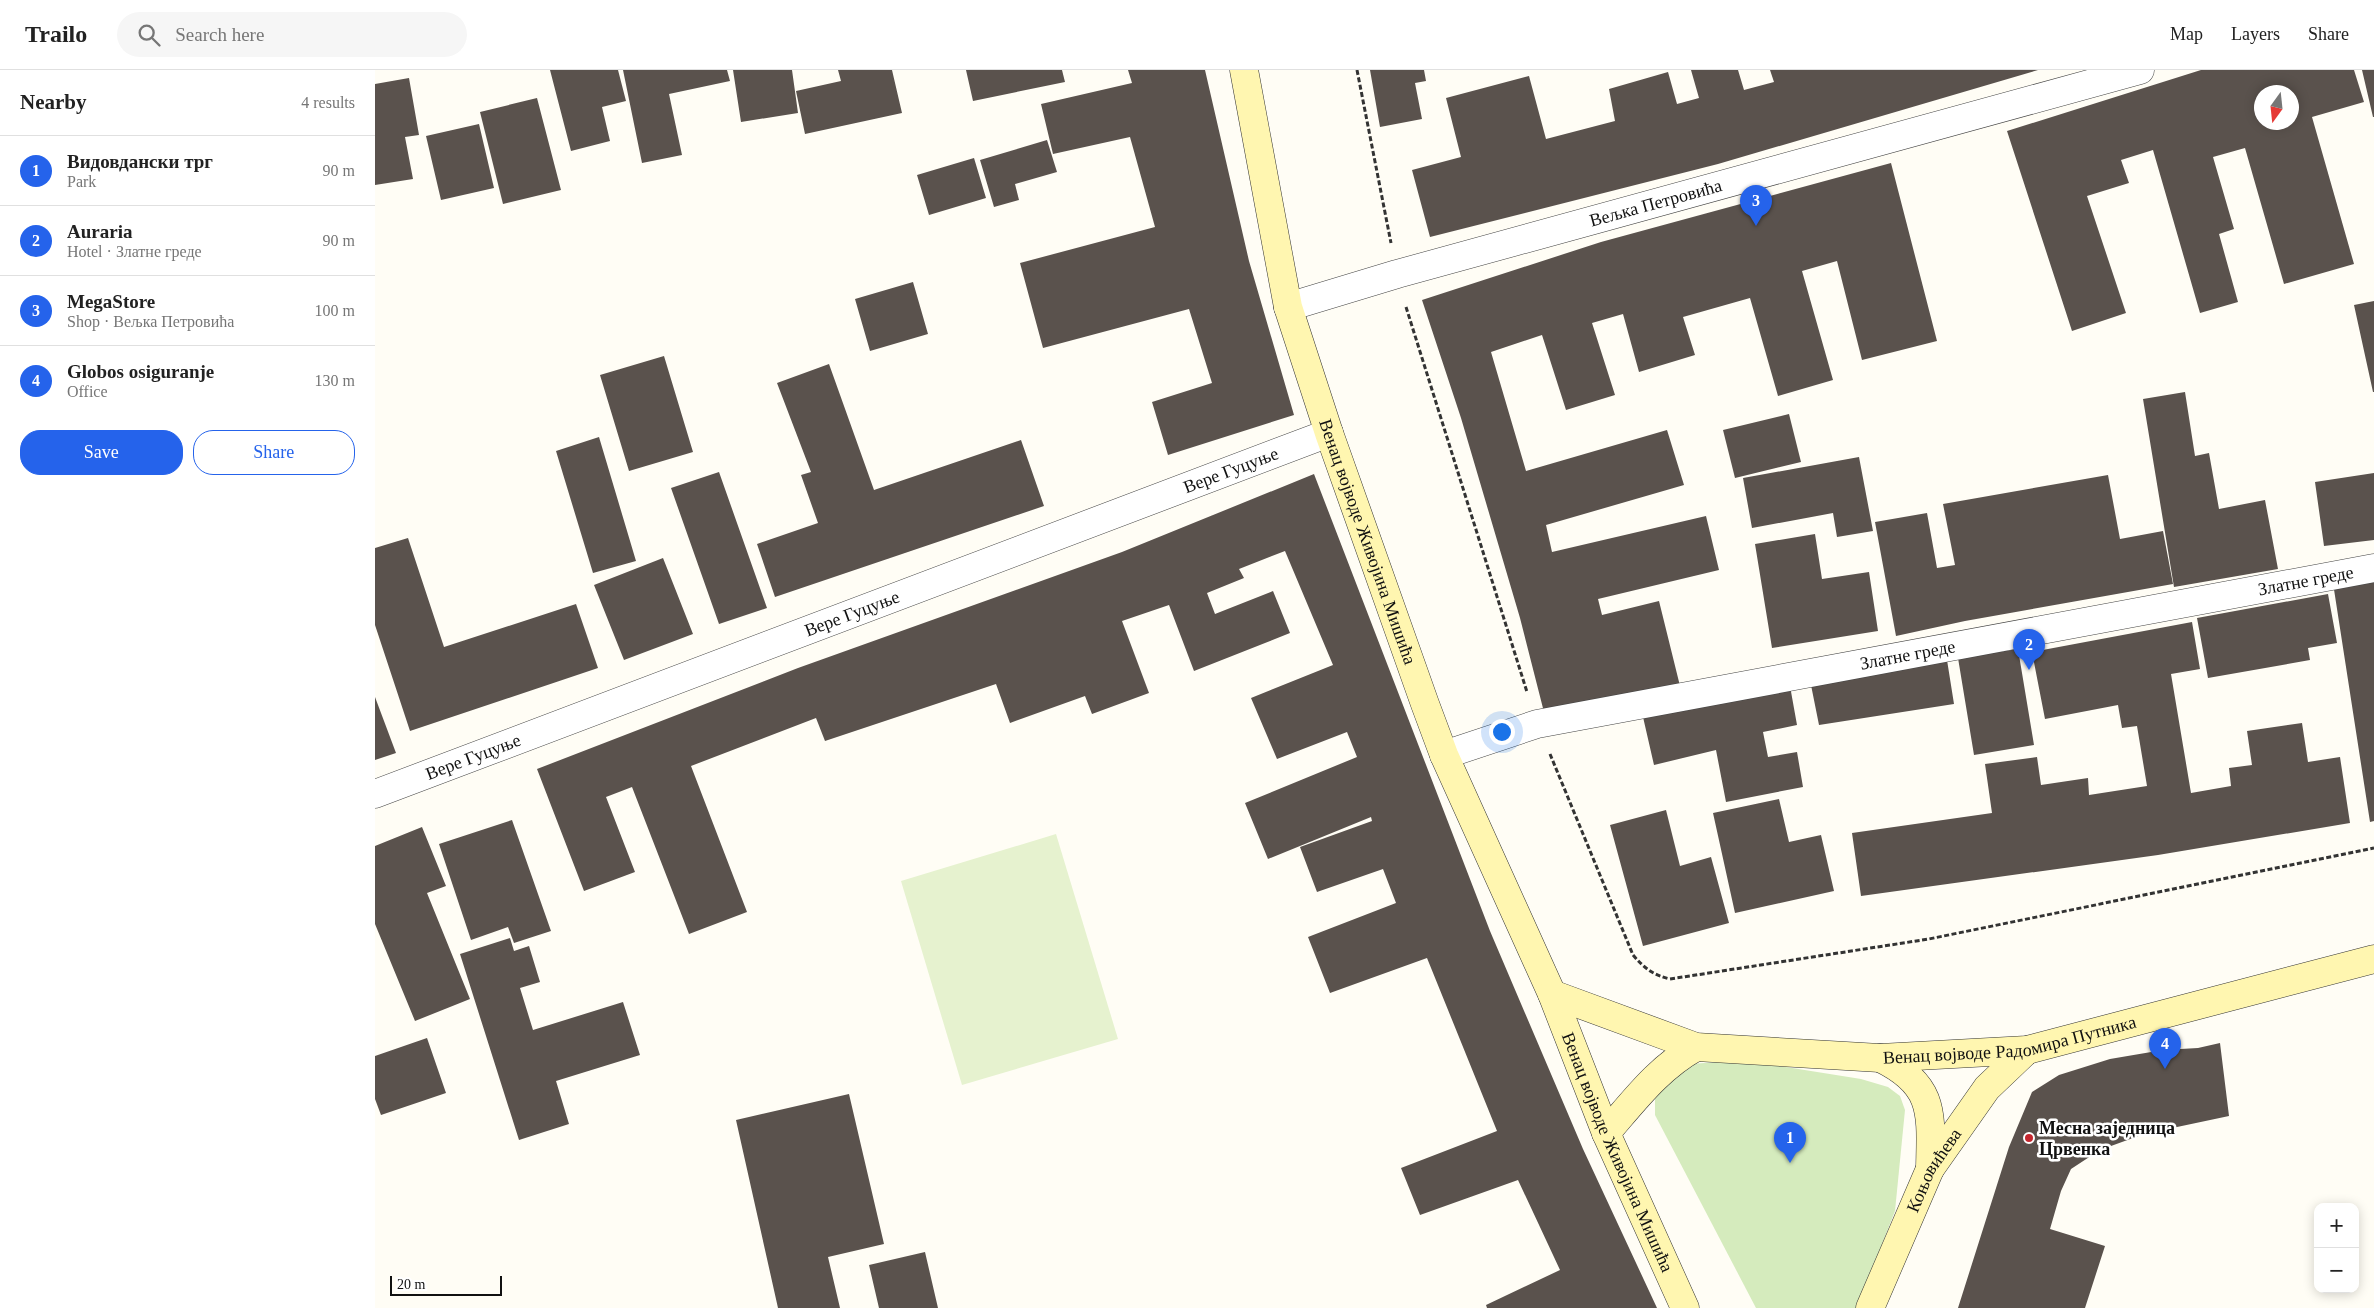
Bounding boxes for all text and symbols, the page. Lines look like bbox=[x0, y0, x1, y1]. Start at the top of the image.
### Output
search box bbox=[117, 12, 467, 57]
text: Trailo bbox=[25, 21, 87, 47]
icon: search bbox=[135, 21, 163, 49]
text: Search here bbox=[175, 24, 264, 45]
text: Map bbox=[2170, 24, 2203, 44]
text: Layers bbox=[2231, 24, 2280, 44]
text: Share bbox=[2308, 24, 2349, 44]
north arrow bbox=[2254, 85, 2299, 130]
text: Nearby bbox=[20, 90, 87, 114]
text: 4 results bbox=[301, 94, 355, 111]
text: Видовдански трг bbox=[67, 151, 213, 172]
text: 1 bbox=[32, 162, 40, 179]
text: 90 m bbox=[323, 162, 355, 179]
text: Park bbox=[67, 173, 96, 190]
street label: Вељка Петровића bbox=[1587, 175, 1724, 231]
pin: 3 bbox=[1740, 185, 1772, 226]
text: Auraria bbox=[67, 221, 132, 242]
text: 2 bbox=[32, 232, 40, 249]
text: 90 m bbox=[323, 232, 355, 249]
text: Hotel · Златне греде bbox=[67, 243, 202, 260]
text: MegaStore bbox=[67, 291, 155, 312]
text: 3 bbox=[32, 302, 40, 319]
text: 100 m bbox=[315, 302, 355, 319]
text: Shop · Вељка Петровића bbox=[67, 313, 234, 330]
text: Globos osiguranje bbox=[67, 361, 214, 382]
text: 4 bbox=[32, 372, 40, 389]
text: 130 m bbox=[315, 372, 355, 389]
text: Office bbox=[67, 383, 108, 400]
street label: Венац војводе Живојина Мишића bbox=[1315, 417, 1420, 667]
button: Save bbox=[20, 430, 183, 475]
button: Share bbox=[193, 430, 355, 475]
street label: Вере Гуцуње bbox=[1181, 443, 1281, 497]
street label: Златне греде bbox=[2256, 562, 2355, 599]
street label: Вере Гуцуње bbox=[802, 586, 902, 641]
pin: 2 bbox=[2013, 629, 2045, 670]
street label: Златне греде bbox=[1858, 636, 1957, 674]
your location bbox=[1489, 719, 1515, 745]
street label: Вере Гуцуње bbox=[423, 730, 523, 784]
street label: Венац војводе Радомира Путника bbox=[1882, 1012, 2138, 1068]
pin: 4 bbox=[2149, 1028, 2181, 1069]
street label: Венац војводе Живојина Мишића bbox=[1558, 1029, 1677, 1275]
place label: Месна заједница Црвенка bbox=[2039, 1118, 2175, 1159]
pin: 1 bbox=[1774, 1122, 1806, 1163]
street label: Коњовићева bbox=[1903, 1125, 1965, 1215]
marker: Месна заједница Црвенка bbox=[2023, 1132, 2035, 1144]
map controls bbox=[2314, 1203, 2359, 1293]
button: + bbox=[2314, 1203, 2359, 1248]
button: − bbox=[2314, 1248, 2359, 1293]
scale bar bbox=[390, 1273, 503, 1296]
text: 20 m bbox=[397, 1277, 425, 1292]

